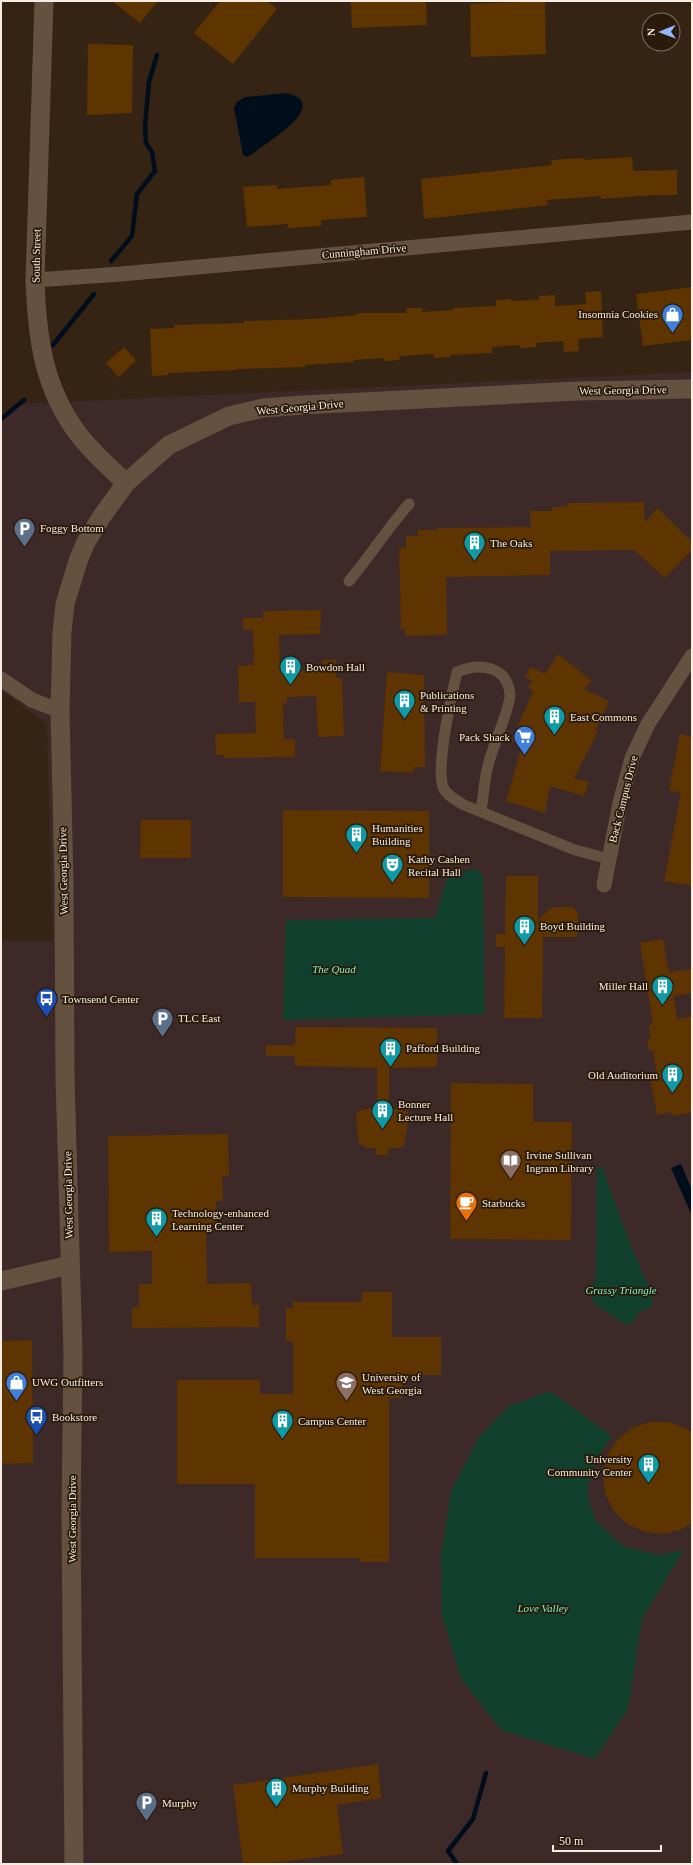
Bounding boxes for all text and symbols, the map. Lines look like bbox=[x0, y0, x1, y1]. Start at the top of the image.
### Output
north arrow bbox=[641, 12, 681, 52]
text: N bbox=[645, 28, 657, 36]
street label: South Street bbox=[30, 229, 42, 283]
street label: Cunningham Drive bbox=[321, 241, 407, 261]
shop icon: Insomnia Cookies bbox=[660, 301, 686, 334]
place label: Insomnia Cookies bbox=[578, 308, 658, 320]
street label: West Georgia Drive bbox=[579, 383, 667, 397]
street label: West Georgia Drive bbox=[256, 397, 344, 417]
parking icon: Foggy Bottom bbox=[12, 515, 38, 548]
place label: Foggy Bottom bbox=[40, 522, 104, 534]
building icon: The Oaks bbox=[462, 530, 488, 563]
place label: The Oaks bbox=[490, 537, 532, 549]
building icon: Bowdon Hall bbox=[278, 654, 304, 687]
place label: Bowdon Hall bbox=[306, 661, 365, 673]
building icon: Publications & Printing bbox=[391, 688, 417, 721]
place label: Publications & Printing bbox=[420, 689, 474, 714]
building icon: East Commons bbox=[541, 704, 567, 737]
place label: East Commons bbox=[570, 711, 637, 723]
supermarket icon: Pack Shack bbox=[512, 724, 538, 757]
place label: Pack Shack bbox=[459, 731, 510, 743]
street label: Back Campus Drive bbox=[606, 754, 640, 844]
building icon: Humanities Building bbox=[343, 821, 369, 854]
place label: Humanities Building bbox=[372, 822, 423, 847]
street label: West Georgia Drive bbox=[56, 827, 70, 915]
theatre icon: Kathy Cashen Recital Hall bbox=[380, 852, 406, 885]
place label: Kathy Cashen Recital Hall bbox=[408, 853, 471, 878]
building icon: Boyd Building bbox=[511, 913, 537, 946]
place label: Boyd Building bbox=[540, 920, 606, 932]
park label: The Quad bbox=[312, 963, 356, 975]
building icon: Miller Hall bbox=[650, 973, 676, 1006]
place label: Miller Hall bbox=[599, 980, 648, 992]
bus stop icon: Townsend Center bbox=[34, 986, 60, 1019]
place label: Townsend Center bbox=[62, 993, 139, 1005]
parking icon: TLC East bbox=[150, 1005, 176, 1038]
place label: TLC East bbox=[178, 1012, 220, 1024]
building icon: Pafford Building bbox=[378, 1035, 404, 1068]
place label: Pafford Building bbox=[406, 1042, 481, 1054]
building icon: Old Auditorium bbox=[660, 1062, 686, 1095]
place label: Old Auditorium bbox=[588, 1069, 658, 1081]
building icon: Bonner Lecture Hall bbox=[369, 1097, 395, 1130]
place label: Bonner Lecture Hall bbox=[398, 1098, 453, 1123]
library icon: Irvine Sullivan Ingram Library bbox=[498, 1148, 524, 1181]
place label: Irvine Sullivan Ingram Library bbox=[526, 1149, 594, 1174]
street label: West Georgia Drive bbox=[61, 1151, 75, 1239]
cafe icon: Starbucks bbox=[453, 1190, 479, 1223]
place label: Starbucks bbox=[482, 1197, 525, 1209]
building icon: Technology-enhanced Learning Center bbox=[144, 1206, 170, 1239]
place label: Technology-enhanced Learning Center bbox=[172, 1207, 269, 1232]
park label: Grassy Triangle bbox=[585, 1284, 657, 1296]
shop icon: UWG Outfitters bbox=[4, 1369, 30, 1402]
school or university icon: University of West Georgia bbox=[333, 1370, 359, 1403]
place label: University of West Georgia bbox=[362, 1371, 422, 1396]
place label: UWG Outfitters bbox=[32, 1376, 103, 1388]
bus stop icon: Bookstore bbox=[23, 1404, 49, 1437]
building icon: Campus Center bbox=[270, 1408, 296, 1441]
place label: Bookstore bbox=[52, 1411, 97, 1423]
place label: Campus Center bbox=[298, 1415, 366, 1427]
building icon: University Community Center bbox=[635, 1452, 661, 1485]
place label: University Community Center bbox=[547, 1453, 632, 1478]
street label: West Georgia Drive bbox=[66, 1475, 78, 1563]
park label: Love Valley bbox=[516, 1602, 569, 1614]
building icon: Murphy Building bbox=[264, 1775, 290, 1808]
place label: Murphy Building bbox=[292, 1782, 369, 1794]
parking icon: Murphy bbox=[133, 1790, 159, 1823]
place label: Murphy bbox=[162, 1797, 198, 1809]
scale bar bbox=[553, 1827, 661, 1853]
text: 50 m bbox=[559, 1834, 584, 1848]

